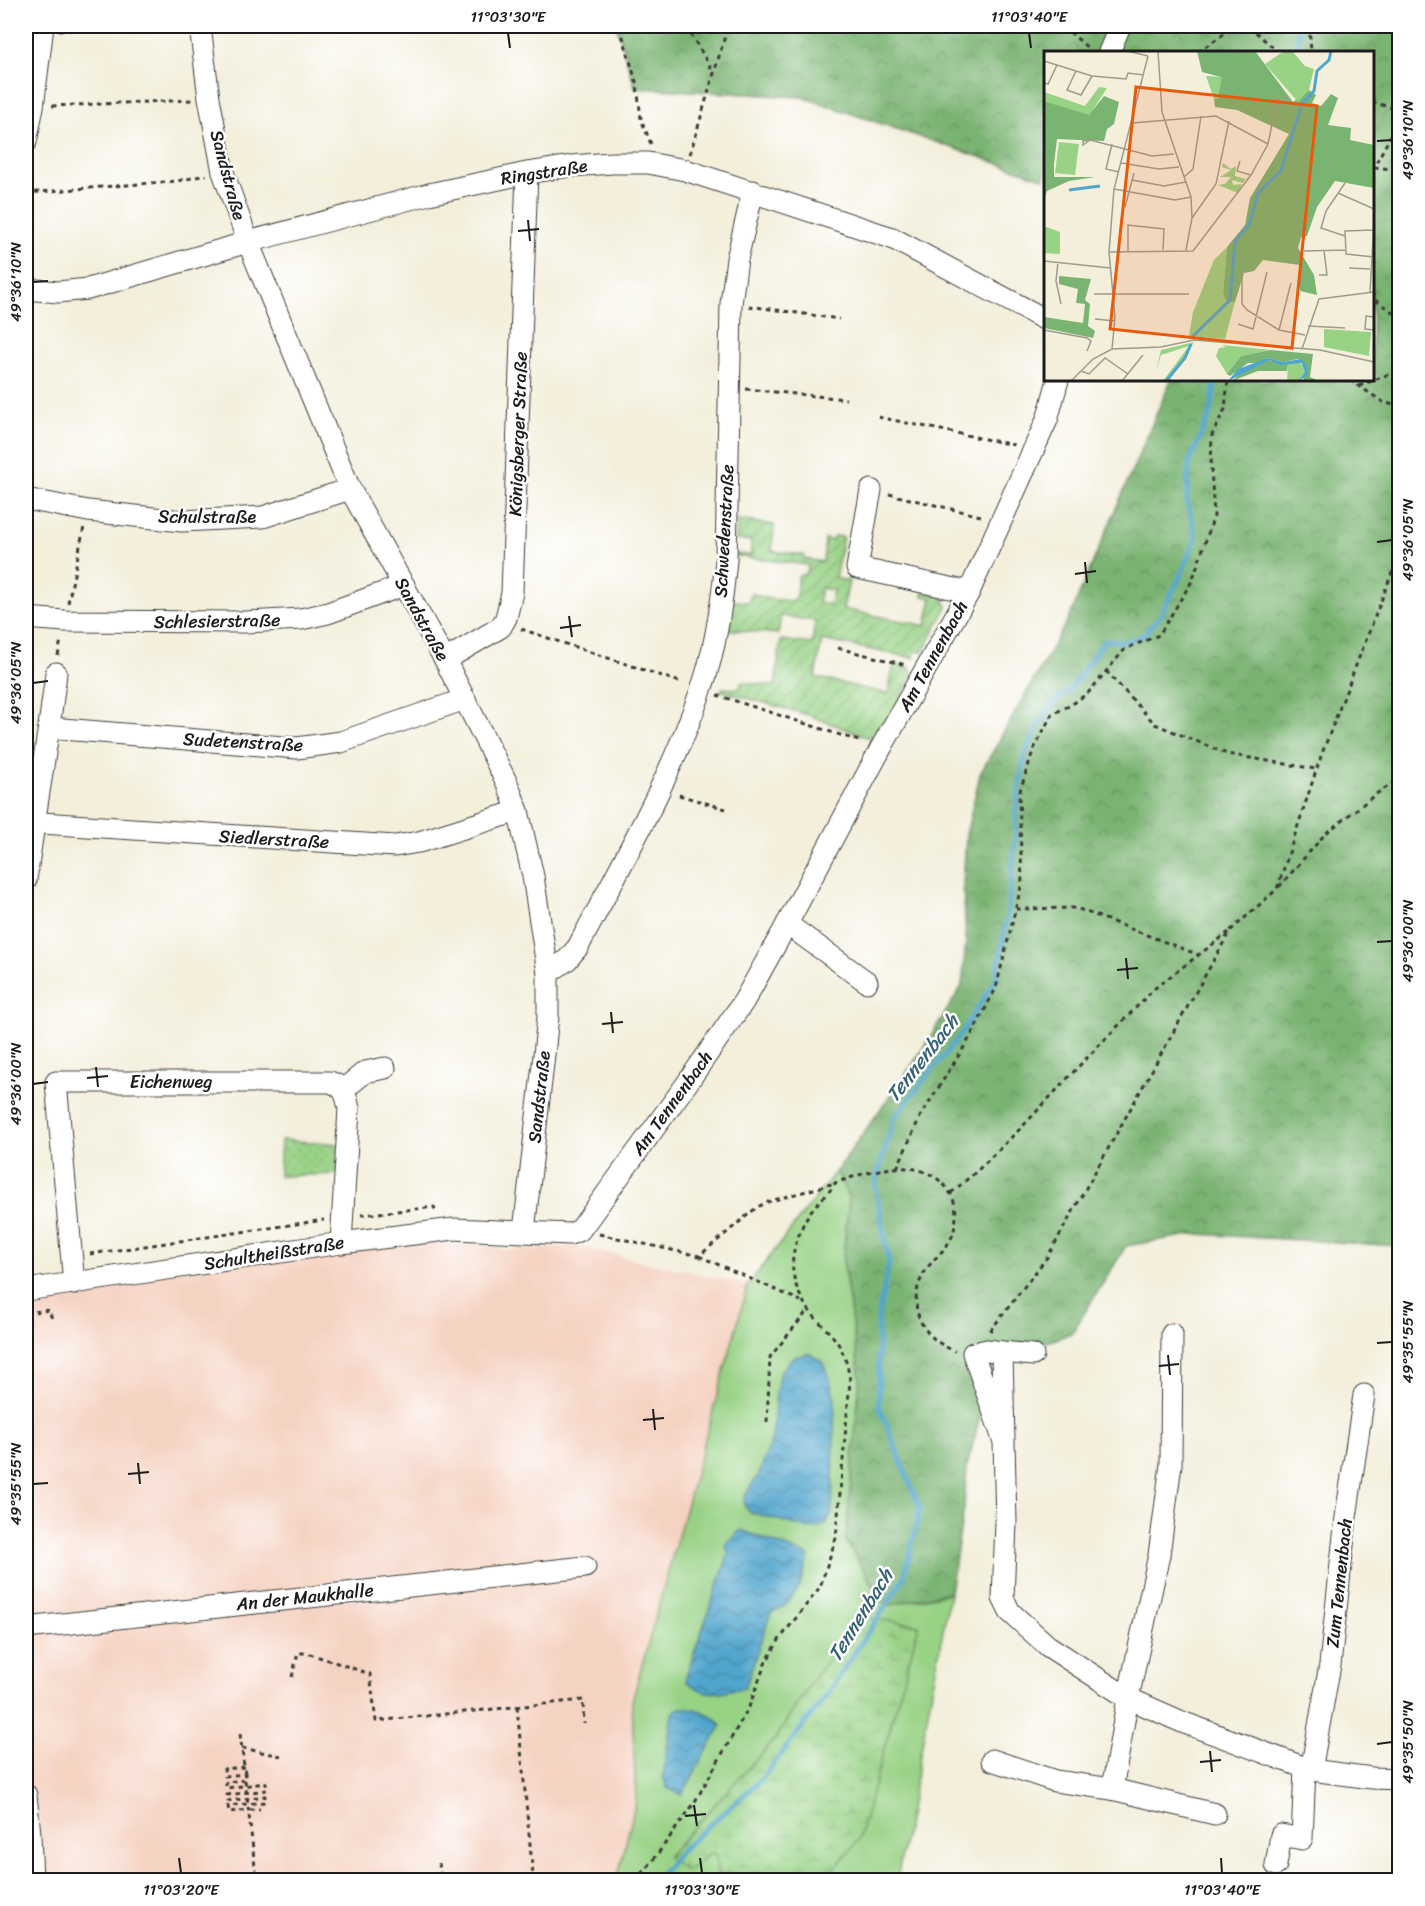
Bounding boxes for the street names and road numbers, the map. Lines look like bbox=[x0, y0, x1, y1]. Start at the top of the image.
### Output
street label: Sandstraße bbox=[201, 126, 255, 224]
street label: Ringstraße bbox=[498, 149, 590, 195]
street label: Königsberger Straße bbox=[499, 351, 537, 517]
street label: Schwedenstraße bbox=[705, 464, 743, 598]
street label: Schulstraße bbox=[158, 501, 256, 533]
street label: Sandstraße bbox=[386, 571, 459, 667]
street label: Am Tennenbach bbox=[889, 594, 977, 719]
street label: Schlesierstraße bbox=[153, 604, 281, 638]
street label: Sudetenstraße bbox=[182, 723, 304, 761]
street label: Siedlerstraße bbox=[218, 820, 330, 858]
street label: Am Tennenbach bbox=[622, 1044, 721, 1163]
street label: Sandstraße bbox=[518, 1049, 560, 1145]
street label: Eichenweg bbox=[130, 1066, 212, 1098]
street label: Schultheißstraße bbox=[201, 1226, 347, 1280]
street label: Zum Tennenbach bbox=[1316, 1517, 1362, 1649]
street label: An der Maukhalle bbox=[234, 1574, 375, 1620]

